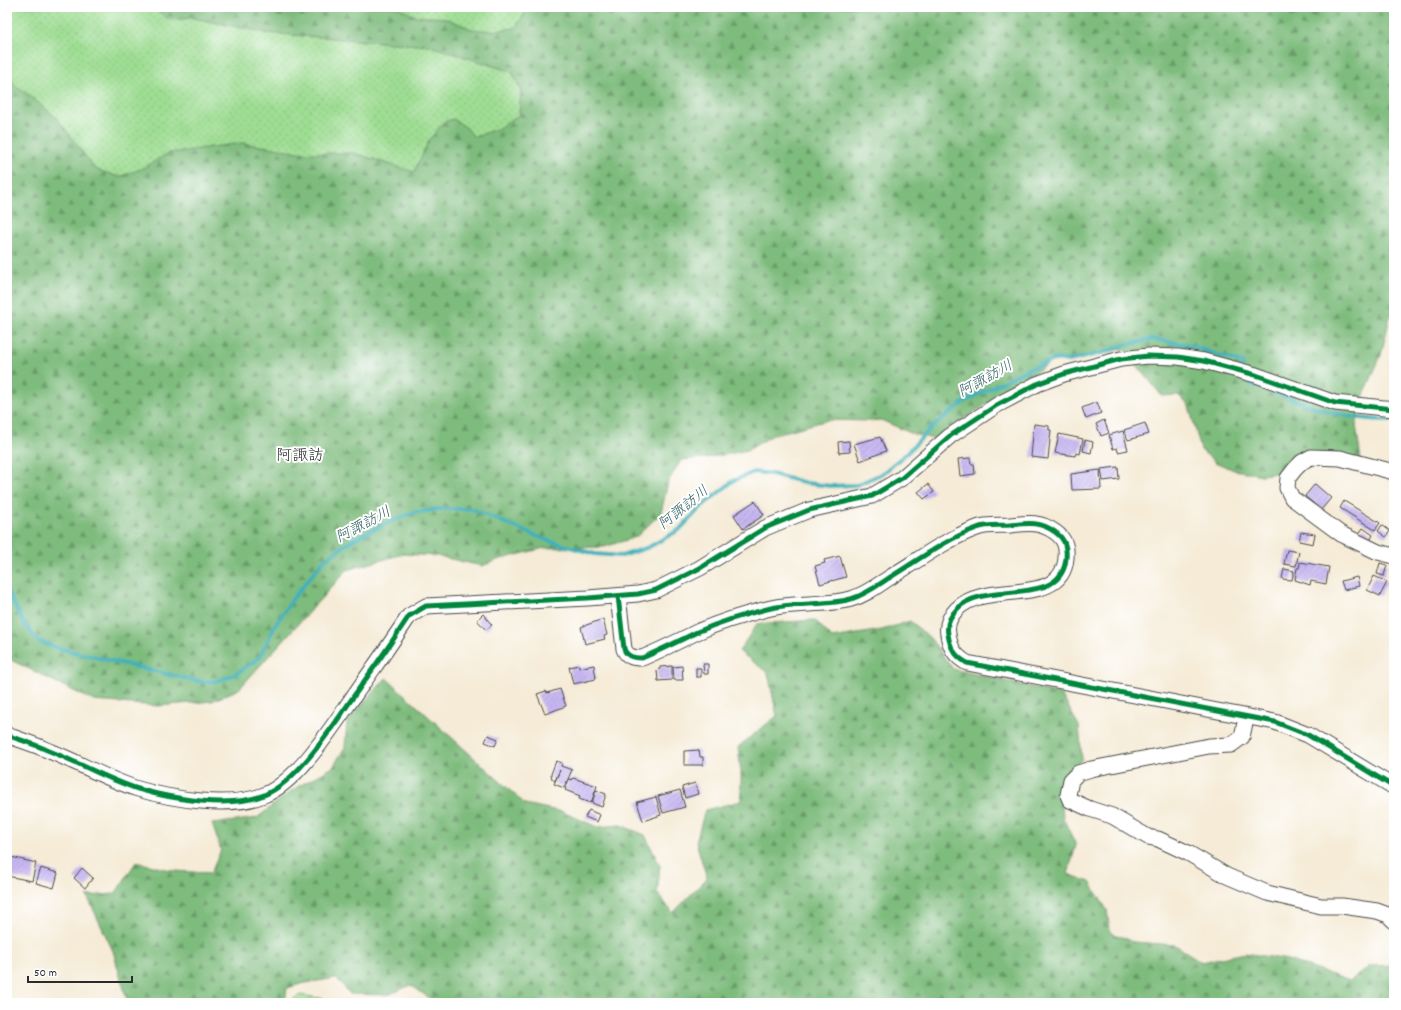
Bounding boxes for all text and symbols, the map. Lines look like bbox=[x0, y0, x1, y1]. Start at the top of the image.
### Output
water label: 阿諏訪川 bbox=[954, 356, 1018, 404]
district label: 阿諏訪 bbox=[276, 445, 324, 468]
water label: 阿諏訪川 bbox=[654, 481, 715, 536]
water label: 阿諏訪川 bbox=[332, 502, 396, 550]
scale bar bbox=[28, 958, 132, 984]
text: 50 m bbox=[34, 965, 57, 982]

